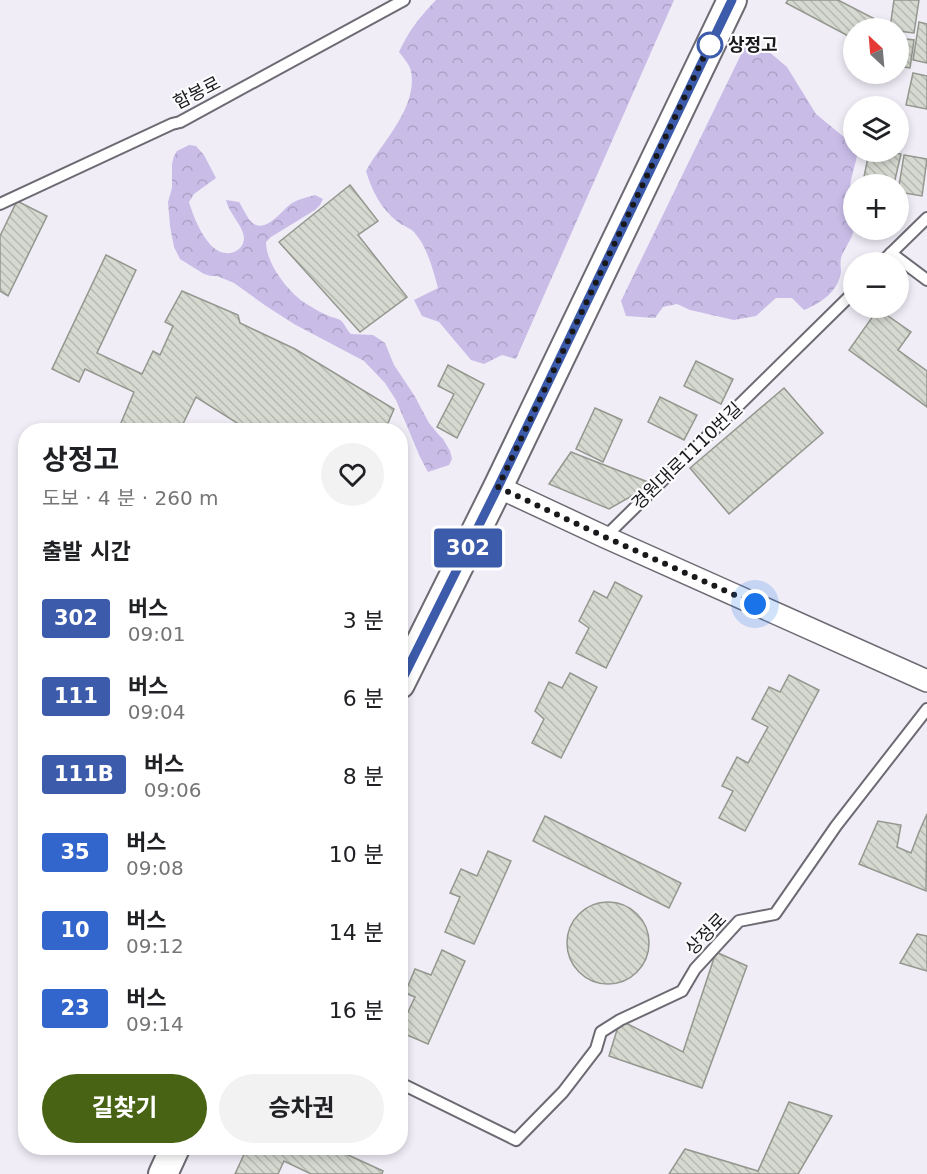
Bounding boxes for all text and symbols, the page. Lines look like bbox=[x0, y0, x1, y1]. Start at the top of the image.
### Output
north arrow bbox=[843, 18, 909, 84]
map controls bbox=[843, 18, 909, 318]
marker: 상정고 bbox=[697, 32, 723, 58]
place label: 상정고 bbox=[728, 34, 778, 55]
street label: 함봉로 bbox=[170, 72, 224, 113]
button: layers bbox=[843, 96, 909, 162]
button: + bbox=[843, 174, 909, 240]
button: − bbox=[843, 252, 909, 318]
street label: 경원대로1110번길 bbox=[627, 398, 746, 514]
text: 상정고 bbox=[42, 443, 119, 476]
button: heart bbox=[321, 443, 384, 506]
text: 도보 · 4 분 · 260 m bbox=[42, 486, 218, 510]
line badge: 302 bbox=[434, 528, 502, 568]
text: 302 bbox=[446, 536, 490, 560]
text: 출발 시간 bbox=[42, 539, 131, 564]
your location bbox=[740, 589, 770, 619]
text: 버스 bbox=[128, 596, 168, 621]
text: 302 bbox=[54, 606, 98, 630]
text: 3 분 bbox=[343, 608, 384, 633]
text: 09:01 bbox=[128, 622, 185, 646]
text: 버스 bbox=[128, 674, 168, 699]
text: 111 bbox=[54, 684, 98, 708]
text: 6 분 bbox=[343, 686, 384, 711]
text: 09:04 bbox=[128, 700, 185, 724]
text: 버스 bbox=[144, 752, 184, 777]
text: 111B bbox=[54, 762, 114, 786]
text: 8 분 bbox=[343, 764, 384, 789]
text: 09:06 bbox=[144, 778, 201, 802]
text: 버스 bbox=[126, 830, 166, 855]
text: 35 bbox=[60, 840, 90, 864]
text: 10 분 bbox=[329, 842, 384, 867]
text: 09:08 bbox=[126, 856, 184, 880]
text: 버스 bbox=[126, 908, 166, 933]
street label: 상정로 bbox=[681, 908, 730, 959]
text: 10 bbox=[60, 918, 90, 942]
text: 14 분 bbox=[329, 920, 384, 945]
text: 09:12 bbox=[126, 934, 184, 958]
text: 버스 bbox=[126, 986, 166, 1011]
text: 23 bbox=[60, 996, 90, 1020]
text: 16 분 bbox=[329, 998, 384, 1023]
text: 09:14 bbox=[126, 1012, 184, 1036]
button: 길찾기 bbox=[42, 1074, 207, 1143]
button: 승차권 bbox=[219, 1074, 384, 1143]

